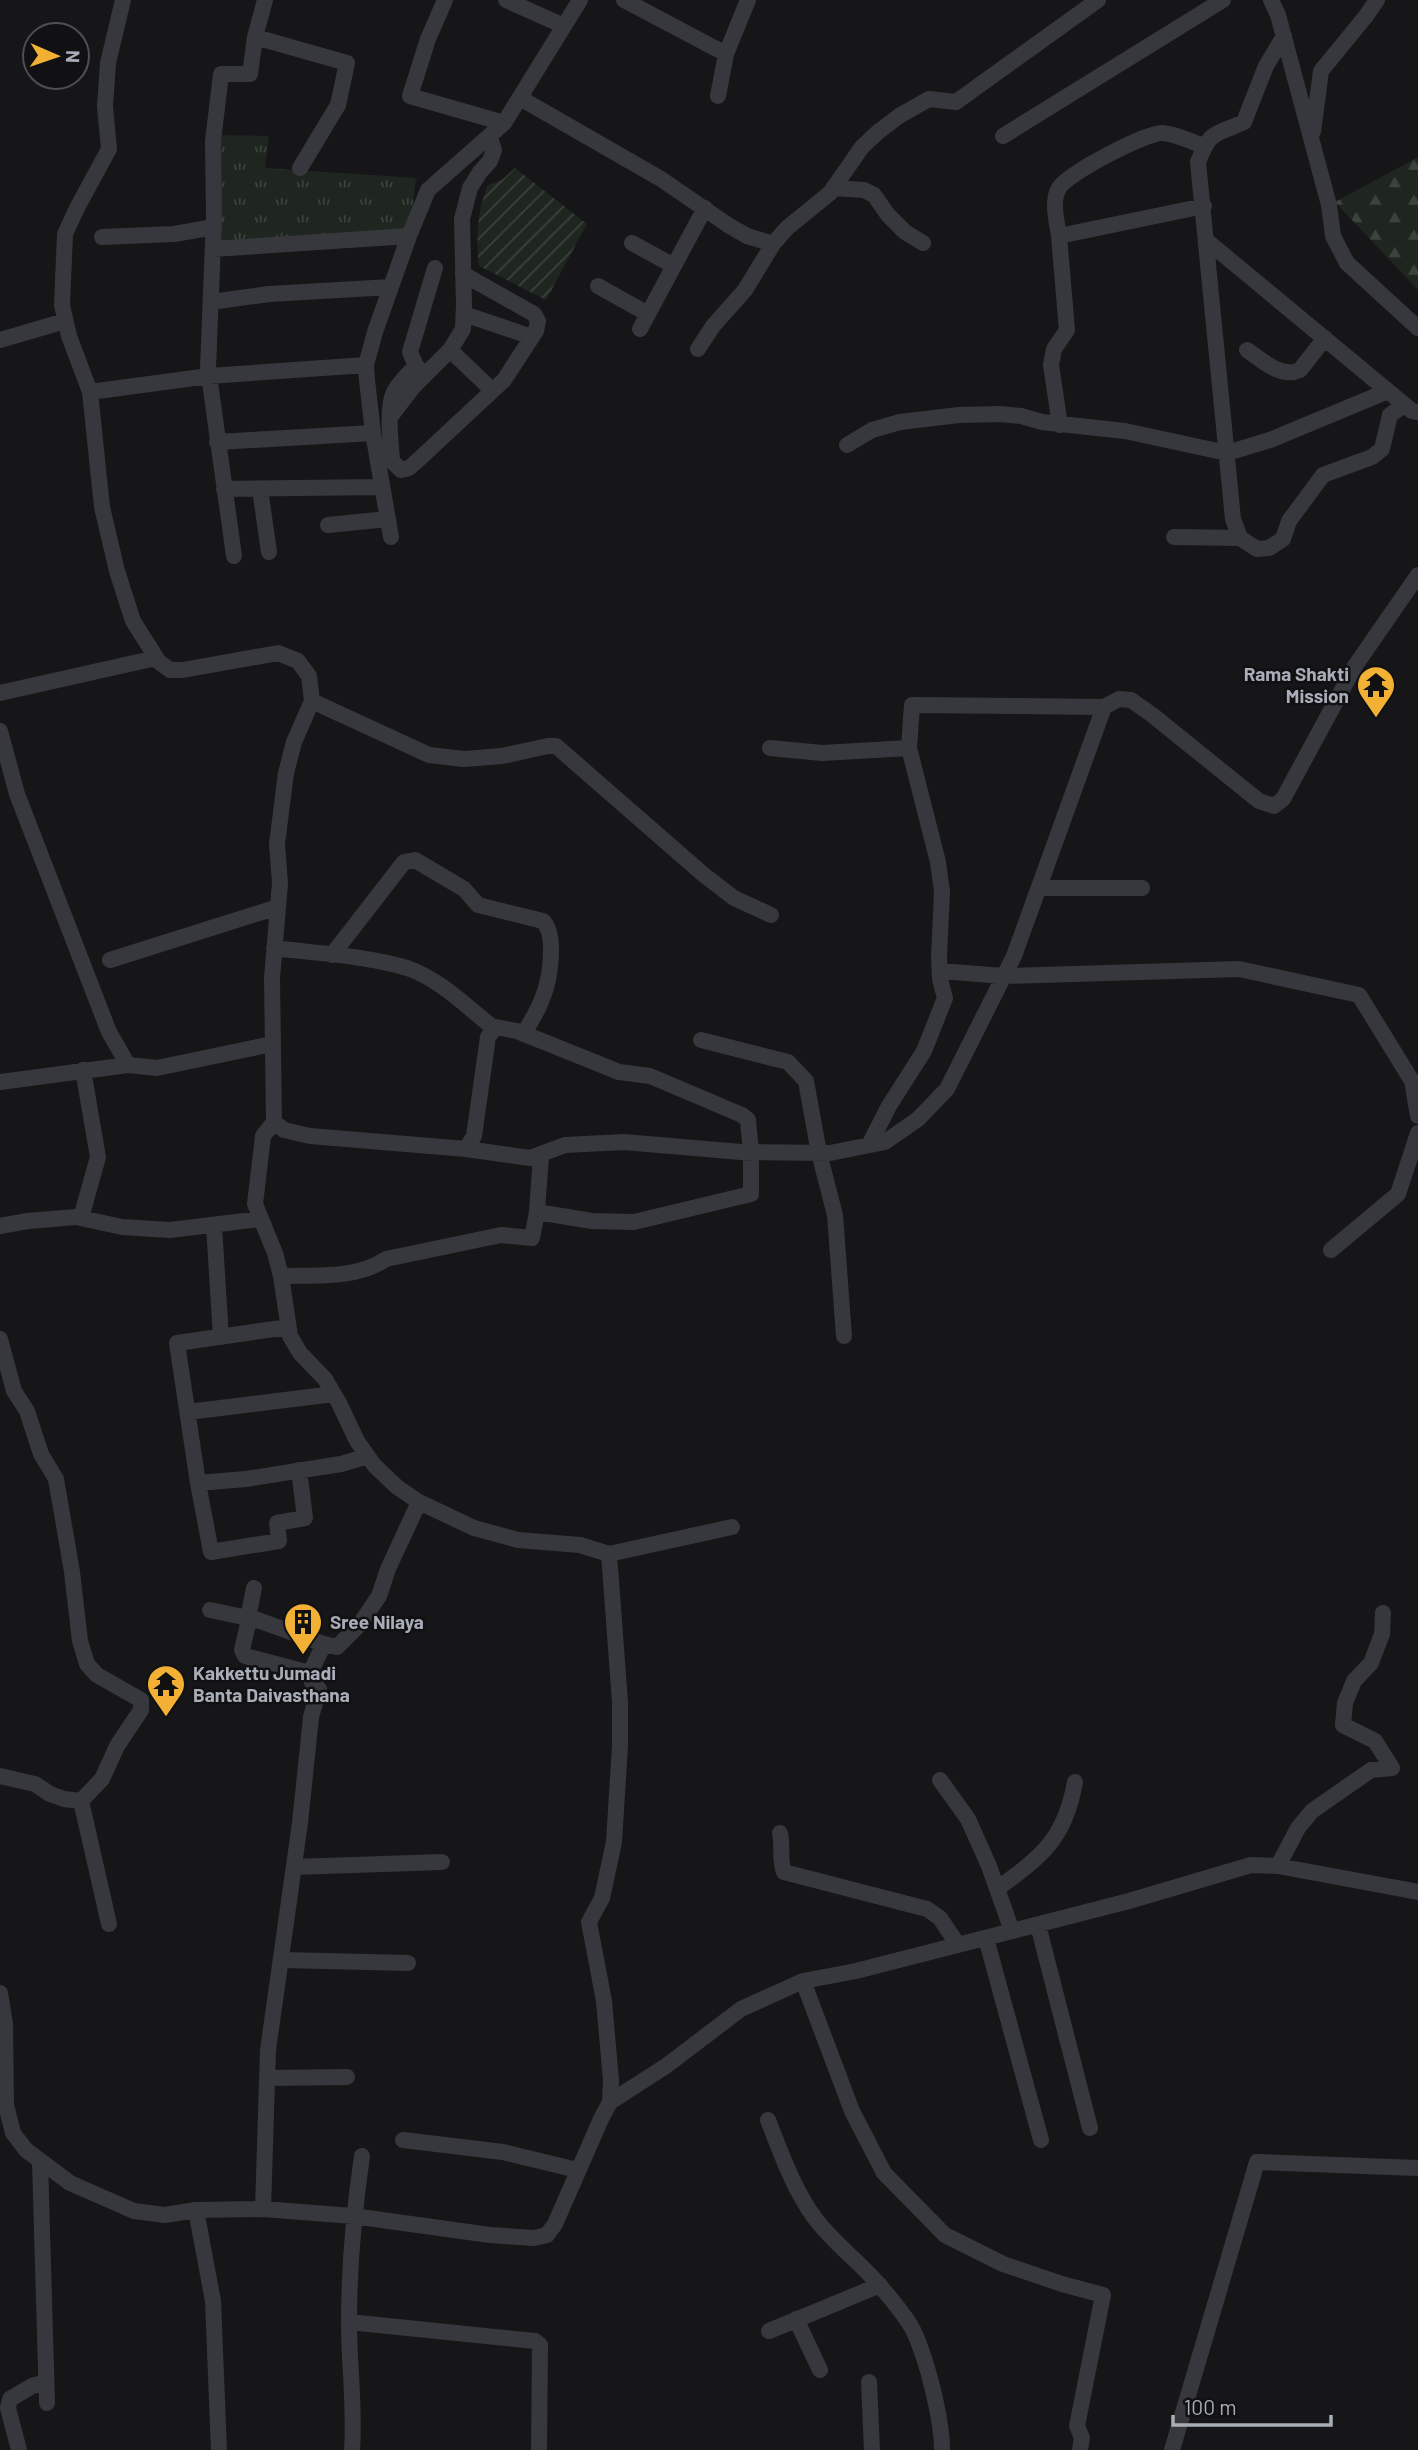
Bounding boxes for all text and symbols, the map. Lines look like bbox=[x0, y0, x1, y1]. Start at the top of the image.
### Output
north arrow bbox=[21, 21, 91, 91]
text: N bbox=[62, 50, 85, 63]
place label: Rama Shakti Mission bbox=[1244, 662, 1349, 707]
temple icon: Rama Shakti Mission bbox=[1355, 664, 1397, 719]
building icon: Sree Nilaya bbox=[282, 1601, 324, 1656]
place label: Sree Nilaya bbox=[330, 1610, 424, 1633]
place label: Kakkettu Jumadi Banta Daivasthana bbox=[193, 1661, 350, 1706]
temple icon: Kakkettu Jumadi Banta Daivasthana bbox=[145, 1663, 187, 1718]
scale bar bbox=[1173, 2384, 1330, 2428]
text: 100 m bbox=[1184, 2394, 1237, 2419]

